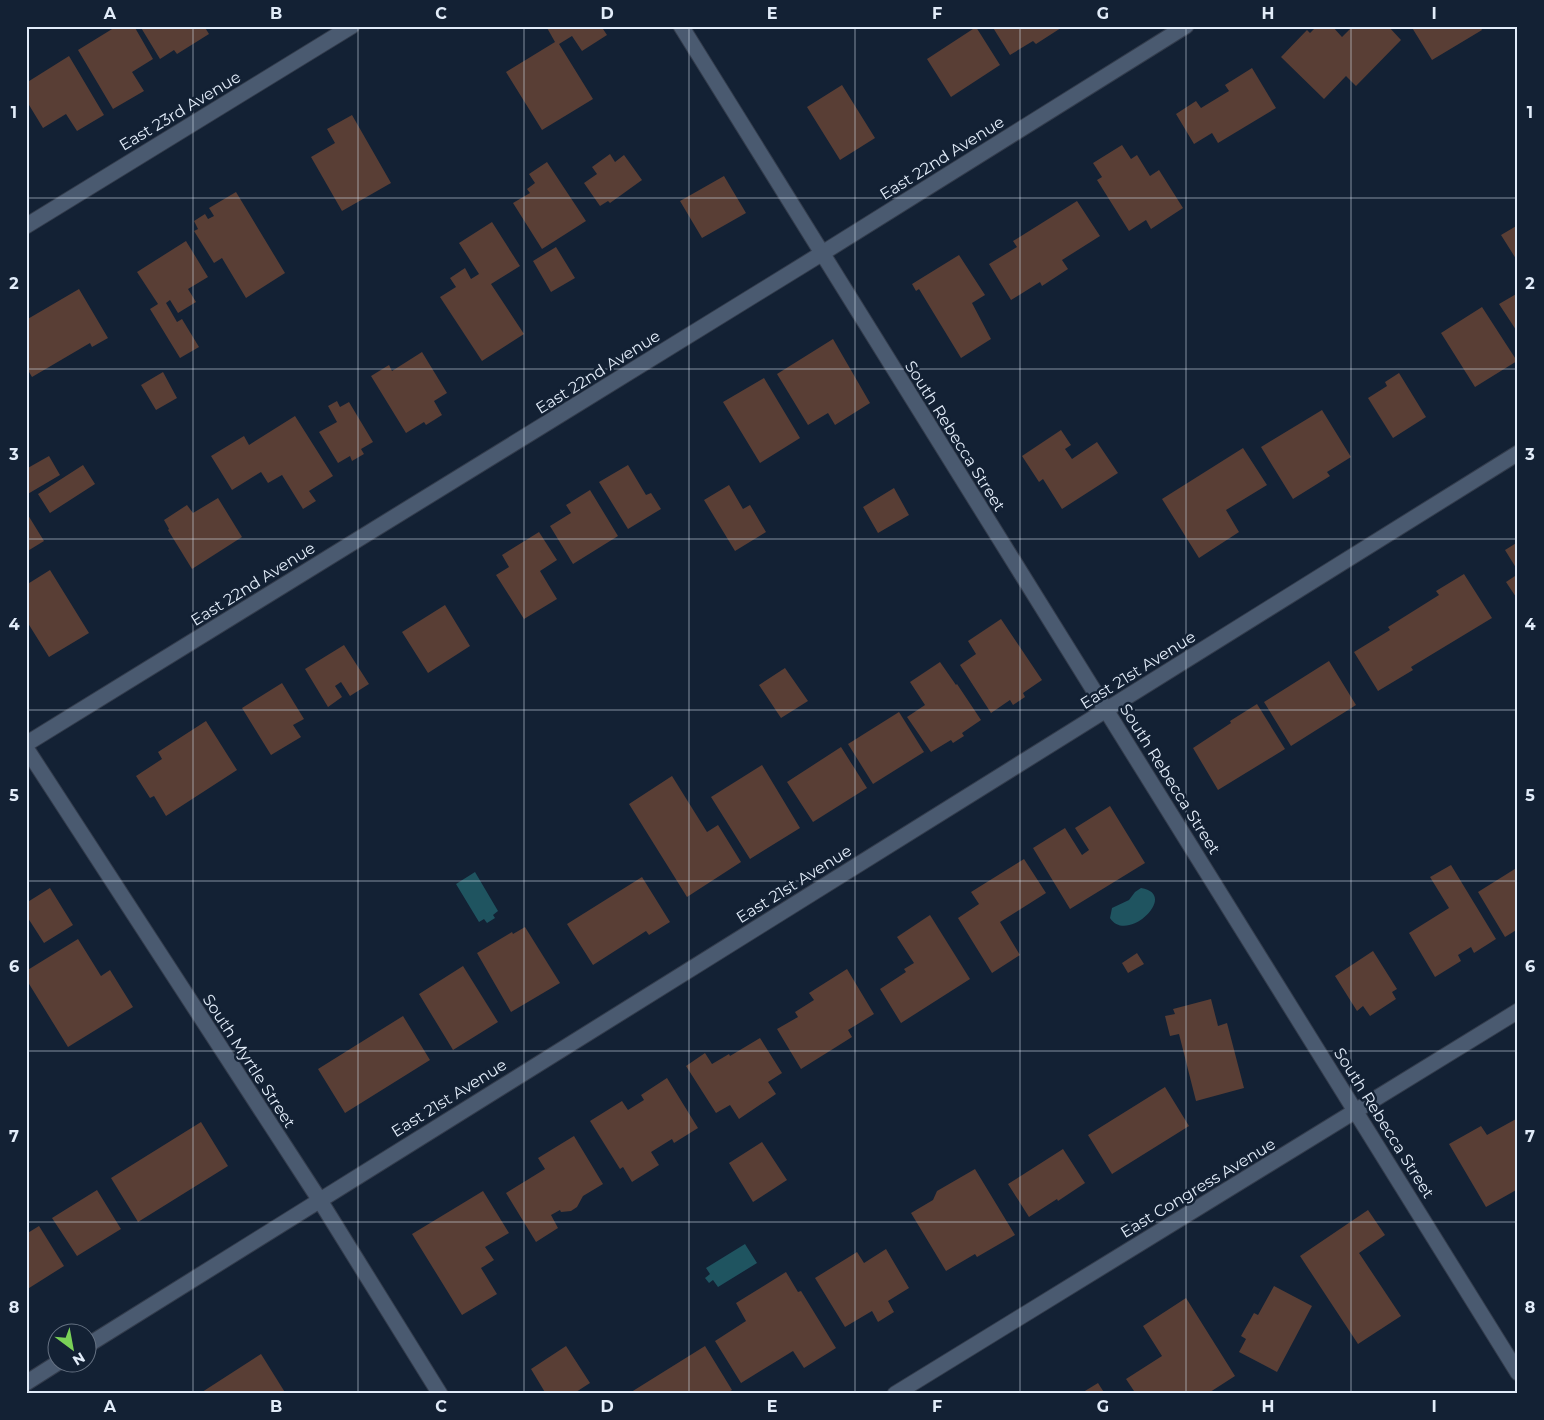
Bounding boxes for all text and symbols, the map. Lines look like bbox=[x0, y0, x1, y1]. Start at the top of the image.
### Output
text: A bbox=[103, 4, 117, 23]
text: B bbox=[270, 4, 282, 23]
text: C bbox=[435, 4, 447, 23]
text: D bbox=[600, 4, 614, 23]
text: E bbox=[767, 4, 777, 23]
text: F bbox=[932, 4, 942, 23]
text: G bbox=[1097, 4, 1109, 23]
text: H bbox=[1262, 4, 1274, 23]
text: I bbox=[1431, 4, 1437, 23]
street label: East 23rd Avenue bbox=[116, 67, 244, 155]
text: 1 bbox=[11, 103, 17, 122]
text: 1 bbox=[1527, 103, 1533, 122]
street label: East 22nd Avenue bbox=[876, 112, 1008, 204]
text: 2 bbox=[9, 274, 19, 293]
text: 2 bbox=[1525, 274, 1535, 293]
street label: East 22nd Avenue bbox=[532, 326, 664, 418]
street label: South Rebecca Street bbox=[901, 357, 1009, 515]
text: 3 bbox=[8, 445, 19, 464]
text: 3 bbox=[1524, 445, 1535, 464]
street label: East 22nd Avenue bbox=[187, 538, 319, 630]
text: 4 bbox=[8, 615, 20, 634]
text: 4 bbox=[1524, 615, 1536, 634]
street label: East 21st Avenue bbox=[1077, 627, 1199, 713]
street label: South Rebecca Street bbox=[1116, 700, 1224, 858]
text: 5 bbox=[9, 786, 19, 805]
text: 5 bbox=[1525, 786, 1535, 805]
street label: East 21st Avenue bbox=[733, 841, 855, 927]
text: 6 bbox=[9, 957, 19, 976]
text: 6 bbox=[1525, 957, 1535, 976]
street label: South Myrtle Street bbox=[199, 991, 300, 1132]
street label: South Rebecca Street bbox=[1330, 1044, 1438, 1202]
street label: East 21st Avenue bbox=[388, 1055, 510, 1141]
text: 7 bbox=[9, 1127, 19, 1146]
text: 7 bbox=[1525, 1127, 1535, 1146]
street label: East Congress Avenue bbox=[1117, 1134, 1279, 1242]
text: 8 bbox=[9, 1298, 19, 1317]
text: 8 bbox=[1525, 1298, 1535, 1317]
north arrow bbox=[48, 1322, 98, 1372]
text: N bbox=[69, 1348, 88, 1370]
text: A bbox=[103, 1397, 117, 1416]
text: B bbox=[270, 1397, 282, 1416]
text: C bbox=[435, 1397, 447, 1416]
text: D bbox=[600, 1397, 614, 1416]
text: E bbox=[767, 1397, 777, 1416]
text: F bbox=[932, 1397, 942, 1416]
text: G bbox=[1097, 1397, 1109, 1416]
text: H bbox=[1262, 1397, 1274, 1416]
text: I bbox=[1431, 1397, 1437, 1416]

